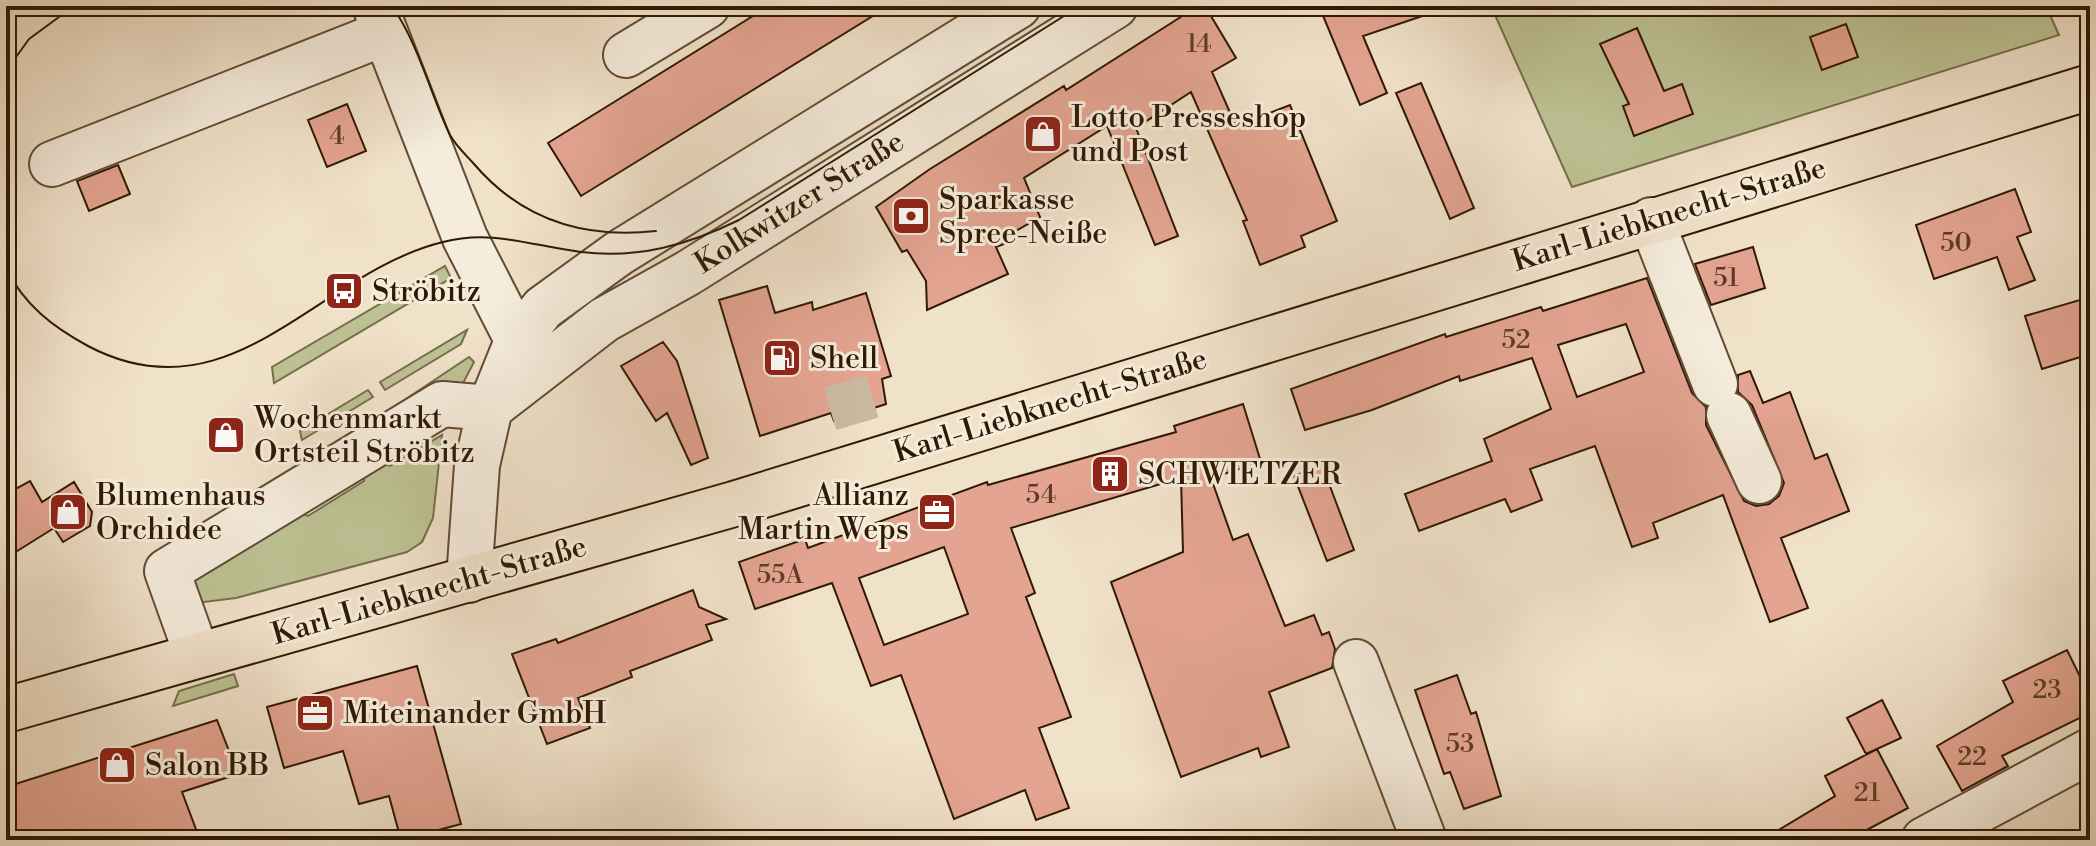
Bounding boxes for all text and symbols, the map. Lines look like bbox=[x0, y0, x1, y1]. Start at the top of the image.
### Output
house number: 14 bbox=[1186, 28, 1212, 60]
place label: Lotto Presseshop und Post bbox=[1071, 99, 1306, 171]
shop icon: Lotto Presseshop und Post bbox=[1022, 113, 1064, 155]
house number: 4 bbox=[329, 120, 345, 152]
street label: Kolkwitzer Straße bbox=[688, 123, 911, 283]
street label: Karl-Liebknecht-Straße bbox=[1508, 149, 1831, 281]
place label: Sparkasse Spree-Neiße bbox=[939, 181, 1107, 253]
bank icon: Sparkasse Spree-Neiße bbox=[890, 195, 932, 237]
house number: 50 bbox=[1940, 227, 1972, 259]
house number: 51 bbox=[1713, 262, 1739, 294]
bus stop icon: Ströbitz bbox=[323, 270, 365, 312]
place label: Ströbitz bbox=[372, 273, 481, 311]
house number: 52 bbox=[1501, 324, 1531, 356]
fuel station icon: Shell bbox=[761, 337, 803, 379]
place label: Shell bbox=[810, 340, 878, 378]
street label: Karl-Liebknecht-Straße bbox=[889, 340, 1212, 472]
place label: Wochenmarkt Ortsteil Ströbitz bbox=[253, 400, 475, 472]
shop icon: Wochenmarkt Ortsteil Ströbitz bbox=[205, 414, 247, 456]
building icon: SCHWIETZER bbox=[1089, 453, 1131, 495]
place label: SCHWIETZER bbox=[1138, 456, 1343, 494]
place label: Blumenhaus Orchidee bbox=[95, 477, 266, 549]
place label: Allianz Martin Weps bbox=[738, 477, 909, 549]
house number: 54 bbox=[1026, 479, 1056, 511]
shop icon: Blumenhaus Orchidee bbox=[47, 491, 89, 533]
office icon: Allianz Martin Weps bbox=[916, 491, 958, 533]
street label: Karl-Liebknecht-Straße bbox=[267, 528, 591, 654]
house number: 55A bbox=[757, 559, 804, 591]
house number: 23 bbox=[2032, 674, 2062, 706]
office icon: Miteinander GmbH bbox=[294, 692, 336, 734]
place label: Miteinander GmbH bbox=[343, 695, 606, 733]
house number: 53 bbox=[1446, 728, 1474, 760]
house number: 22 bbox=[1957, 741, 1987, 773]
shop icon: Salon BB bbox=[96, 744, 138, 786]
place label: Salon BB bbox=[145, 747, 269, 785]
house number: 21 bbox=[1854, 777, 1880, 809]

